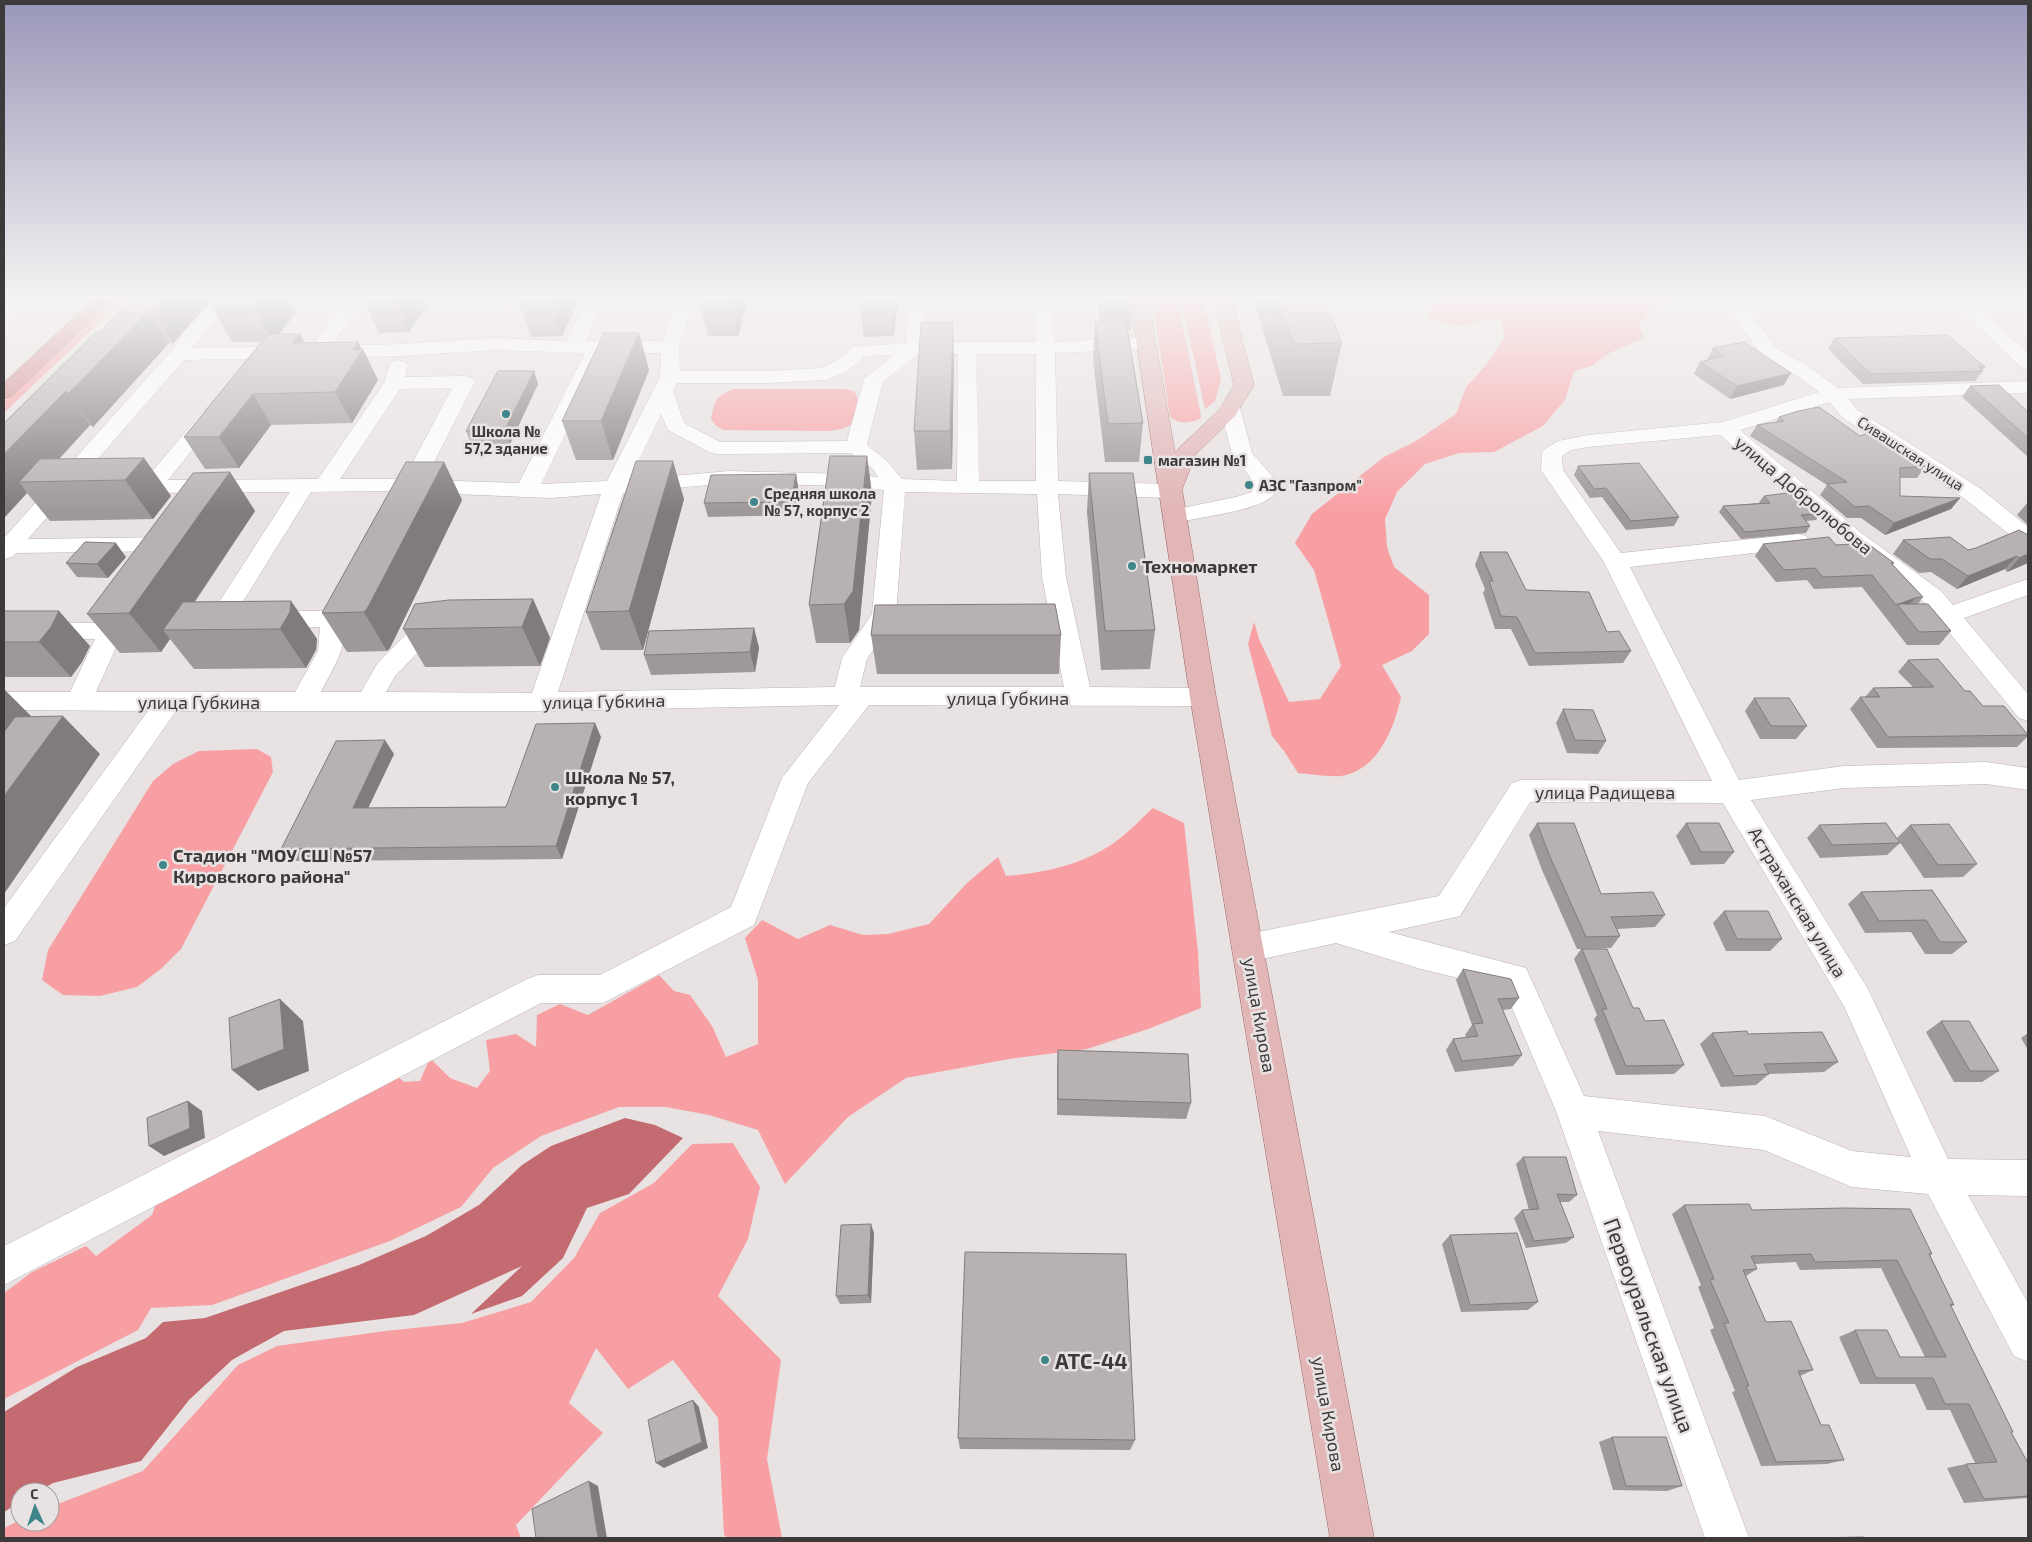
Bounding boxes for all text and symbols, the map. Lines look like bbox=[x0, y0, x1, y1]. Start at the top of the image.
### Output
marker: Школа № 57,2 здание bbox=[500, 408, 512, 420]
street label: Сивашская улица bbox=[1854, 412, 1968, 495]
place label: Школа № 57,2 здание bbox=[464, 422, 548, 457]
street label: улица Добролюбова bbox=[1731, 431, 1877, 559]
place label: магазин №1 bbox=[1158, 451, 1246, 469]
marker: магазин №1 bbox=[1142, 454, 1154, 466]
place label: АЗС "Газпром" bbox=[1259, 476, 1362, 494]
marker: АЗС "Газпром" bbox=[1243, 479, 1255, 491]
place label: Средняя школа № 57, корпус 2 bbox=[764, 484, 876, 519]
marker: Средняя школа № 57, корпус 2 bbox=[748, 496, 760, 508]
place label: Техномаркет bbox=[1142, 555, 1257, 577]
marker: Техномаркет bbox=[1126, 560, 1138, 572]
street label: улица Губкина bbox=[947, 687, 1069, 709]
street label: улица Губкина bbox=[543, 689, 665, 713]
street label: улица Губкина bbox=[138, 691, 260, 713]
place label: Школа № 57, корпус 1 bbox=[565, 766, 675, 809]
marker: Школа № 57, корпус 1 bbox=[549, 781, 561, 793]
street label: улица Радищева bbox=[1535, 781, 1675, 803]
street label: Астраханская улица bbox=[1744, 823, 1852, 981]
place label: Стадион "МОУ СШ №57 Кировского района" bbox=[173, 844, 373, 887]
marker: Стадион "МОУ СШ №57 Кировского района" bbox=[157, 859, 169, 871]
street label: улица Кирова bbox=[1239, 956, 1281, 1074]
street label: Первоуральская улица bbox=[1599, 1214, 1701, 1436]
place label: АТС-44 bbox=[1055, 1348, 1128, 1373]
marker: АТС-44 bbox=[1039, 1354, 1051, 1366]
street label: улица Кирова bbox=[1308, 1355, 1350, 1473]
north arrow bbox=[10, 1482, 60, 1532]
text: С bbox=[30, 1485, 39, 1502]

